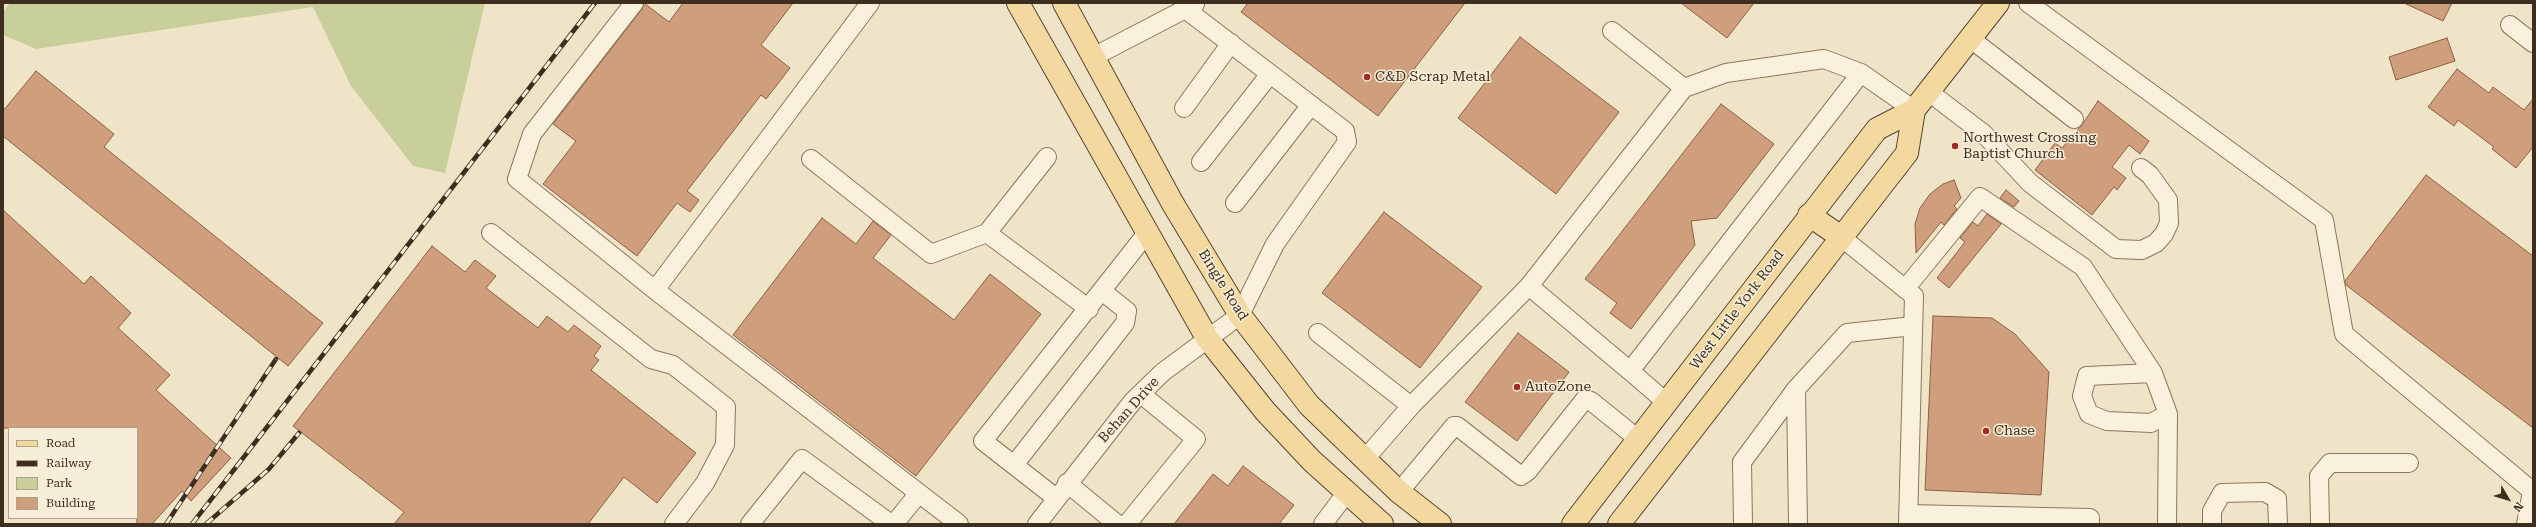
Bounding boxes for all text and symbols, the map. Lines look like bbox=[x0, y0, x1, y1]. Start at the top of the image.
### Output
place label: C&D Scrap Metal bbox=[1375, 69, 1490, 85]
marker: C&D Scrap Metal bbox=[1362, 72, 1372, 82]
place label: Northwest Crossing Baptist Church bbox=[1963, 130, 2096, 162]
marker: Northwest Crossing Baptist Church bbox=[1950, 141, 1960, 151]
street label: Bingle Road bbox=[1194, 246, 1252, 324]
street label: West Little York Road bbox=[1686, 247, 1788, 373]
street label: Behan Drive bbox=[1095, 374, 1163, 446]
place label: AutoZone bbox=[1525, 379, 1591, 395]
marker: AutoZone bbox=[1512, 382, 1522, 392]
place label: Chase bbox=[1994, 423, 2035, 439]
marker: Chase bbox=[1981, 426, 1991, 436]
legend bbox=[8, 427, 138, 519]
text: Road bbox=[46, 436, 75, 450]
text: Railway bbox=[46, 456, 91, 470]
text: Park bbox=[46, 476, 72, 490]
north arrow bbox=[2488, 479, 2528, 519]
text: Building bbox=[46, 496, 95, 510]
text: N bbox=[2510, 499, 2526, 514]

